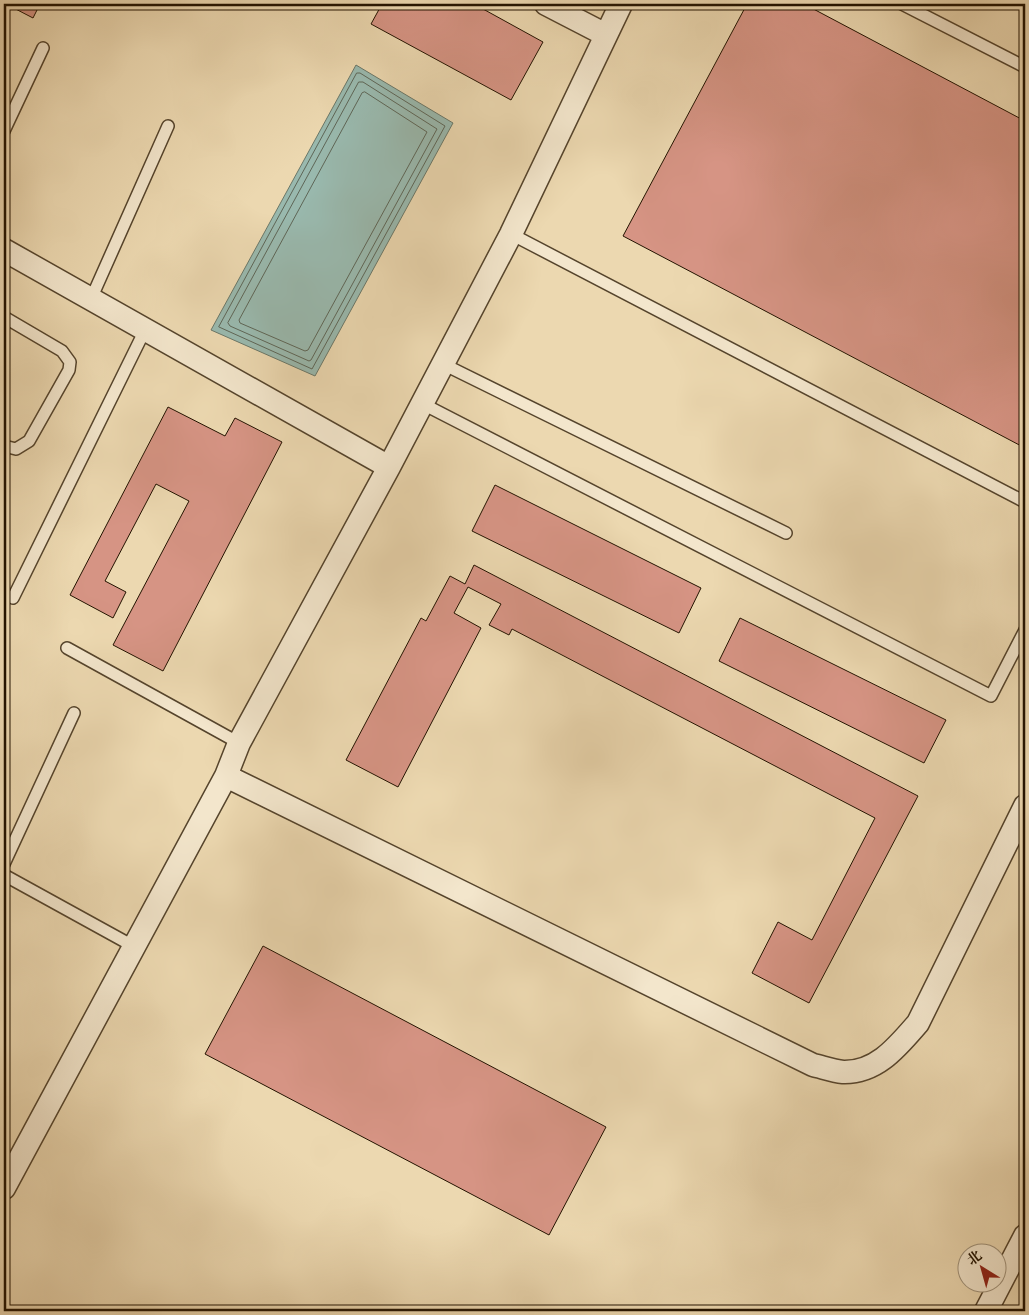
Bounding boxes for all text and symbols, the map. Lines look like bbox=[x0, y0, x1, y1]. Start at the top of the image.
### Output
north arrow bbox=[956, 1242, 1006, 1292]
text: 北 bbox=[963, 1245, 986, 1270]

